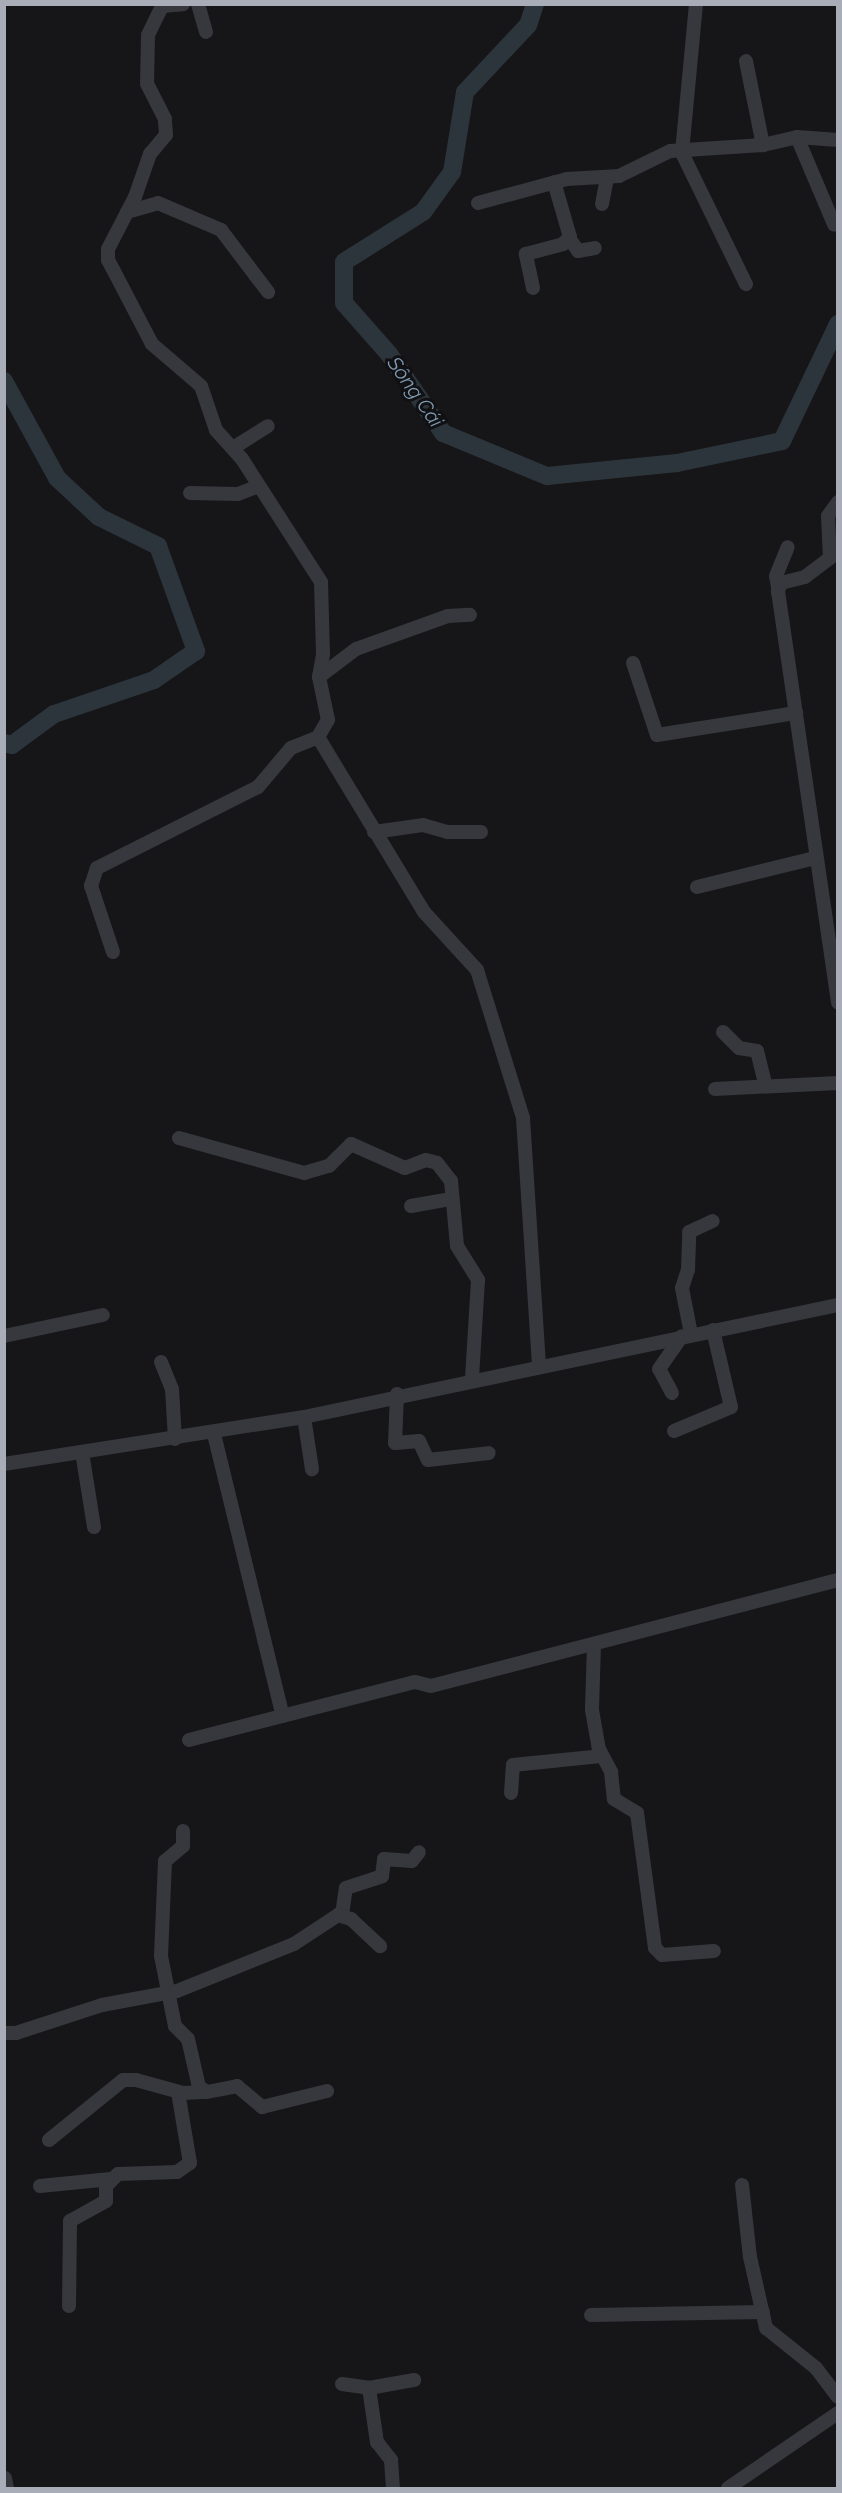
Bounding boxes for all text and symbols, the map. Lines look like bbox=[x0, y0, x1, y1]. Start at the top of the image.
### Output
water label: Sông Cái bbox=[382, 352, 448, 432]

